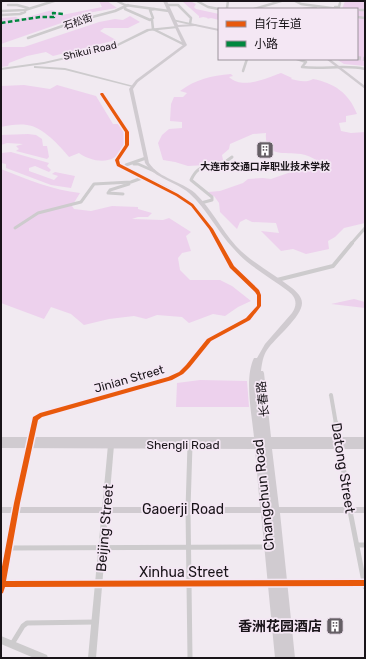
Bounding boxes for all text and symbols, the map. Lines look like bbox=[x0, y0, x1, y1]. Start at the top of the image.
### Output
legend bbox=[218, 8, 358, 60]
street label: 石松街 bbox=[62, 12, 94, 32]
text: 自行车道 bbox=[254, 17, 302, 31]
text: 小路 bbox=[254, 37, 278, 51]
street label: Shikui Road bbox=[62, 39, 118, 63]
building icon: 大连市交通口岸职业技术学校 bbox=[255, 140, 275, 160]
place label: 大连市交通口岸职业技术学校 bbox=[200, 160, 330, 173]
street label: Jinian Street bbox=[92, 362, 166, 396]
street label: 长春路 bbox=[254, 380, 272, 418]
street label: Datong Street bbox=[327, 421, 359, 515]
street label: Shengli Road bbox=[146, 438, 220, 452]
street label: Changchun Road bbox=[250, 438, 278, 552]
street label: Beijing Street bbox=[93, 483, 117, 573]
street label: Gaoerji Road bbox=[142, 501, 224, 518]
street label: Xinhua Street bbox=[139, 564, 229, 581]
building icon: 香洲花园酒店 bbox=[325, 616, 345, 636]
place label: 香洲花园酒店 bbox=[238, 618, 322, 635]

